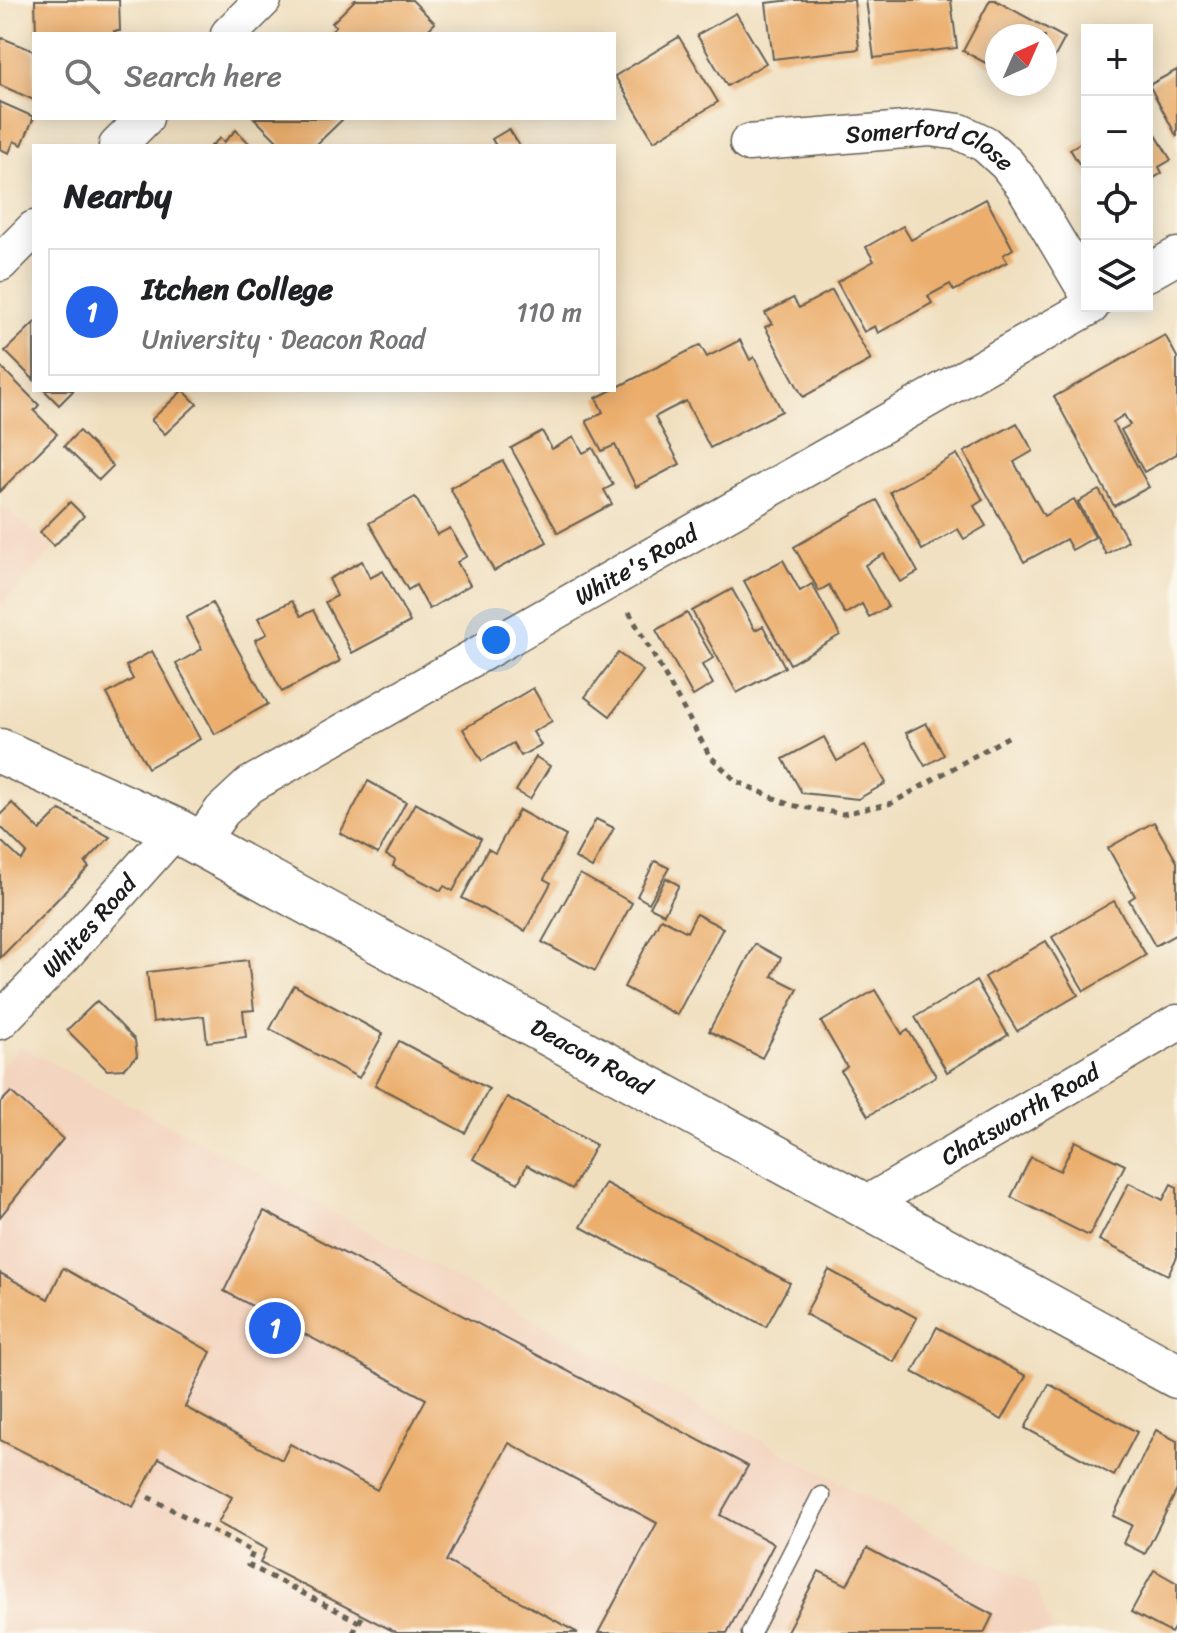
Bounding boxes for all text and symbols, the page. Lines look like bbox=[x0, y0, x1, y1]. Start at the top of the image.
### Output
north arrow bbox=[985, 24, 1057, 96]
map controls bbox=[1081, 24, 1153, 312]
button: + bbox=[1081, 24, 1153, 96]
search box bbox=[32, 32, 616, 120]
text: Search here bbox=[124, 49, 282, 103]
icon: search bbox=[60, 54, 104, 98]
button: − bbox=[1081, 96, 1153, 168]
street label: Somerford Close bbox=[844, 106, 1024, 182]
text: Nearby bbox=[64, 166, 172, 226]
button: locate bbox=[1081, 168, 1153, 240]
button: layers bbox=[1081, 240, 1153, 312]
text: Itchen College bbox=[142, 262, 333, 316]
text: 1 bbox=[86, 289, 98, 335]
text: 110 m bbox=[517, 289, 582, 335]
text: University · Deacon Road bbox=[142, 316, 425, 362]
street label: White's Road bbox=[566, 512, 708, 617]
your location bbox=[476, 620, 516, 660]
street label: Whites Road bbox=[31, 863, 149, 988]
street label: Deacon Road bbox=[523, 1006, 661, 1108]
street label: Chatsworth Road bbox=[933, 1051, 1109, 1177]
pin: 1 bbox=[249, 1298, 301, 1358]

